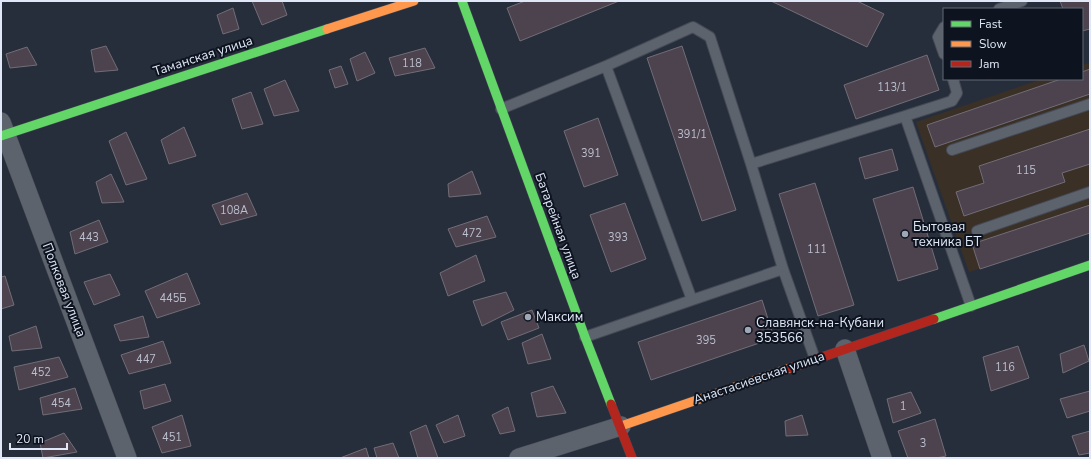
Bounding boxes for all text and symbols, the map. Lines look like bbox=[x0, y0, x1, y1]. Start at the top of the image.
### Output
legend bbox=[943, 8, 1083, 80]
text: Fast bbox=[979, 16, 1002, 32]
street label: Таманская улица bbox=[151, 31, 255, 81]
text: Slow bbox=[979, 36, 1007, 52]
house number: 118 bbox=[402, 56, 422, 71]
text: Jam bbox=[978, 56, 1000, 72]
house number: 113/1 bbox=[877, 80, 907, 95]
house number: 391/1 bbox=[677, 127, 707, 142]
house number: 391 bbox=[581, 146, 601, 161]
house number: 115 bbox=[1016, 163, 1036, 178]
street label: Батарейная улица bbox=[530, 170, 586, 282]
house number: 108А bbox=[220, 203, 248, 218]
place label: Бытовая техника БТ bbox=[913, 218, 982, 251]
house number: 472 bbox=[462, 226, 482, 241]
marker: Бытовая техника БТ bbox=[900, 229, 910, 239]
house number: 443 bbox=[79, 230, 99, 245]
house number: 393 bbox=[608, 230, 628, 245]
street label: Полковая улица bbox=[38, 240, 90, 340]
house number: 111 bbox=[807, 242, 827, 257]
house number: 445Б bbox=[159, 291, 187, 306]
place label: Максим bbox=[536, 308, 583, 326]
marker: Максим bbox=[523, 312, 533, 322]
place label: Славянск-на-Кубани 353566 bbox=[756, 314, 884, 347]
marker: Славянск-на-Кубани 353566 bbox=[743, 325, 753, 335]
house number: 395 bbox=[696, 333, 716, 348]
street label: Анастасиевская улица bbox=[691, 347, 827, 409]
house number: 447 bbox=[136, 352, 156, 367]
house number: 116 bbox=[995, 360, 1015, 375]
house number: 452 bbox=[31, 365, 51, 380]
house number: 454 bbox=[51, 396, 71, 411]
house number: 1 bbox=[900, 399, 906, 414]
scale bar bbox=[10, 425, 67, 451]
house number: 451 bbox=[162, 430, 182, 445]
text: 20 m bbox=[16, 431, 44, 447]
house number: 3 bbox=[920, 436, 926, 451]

